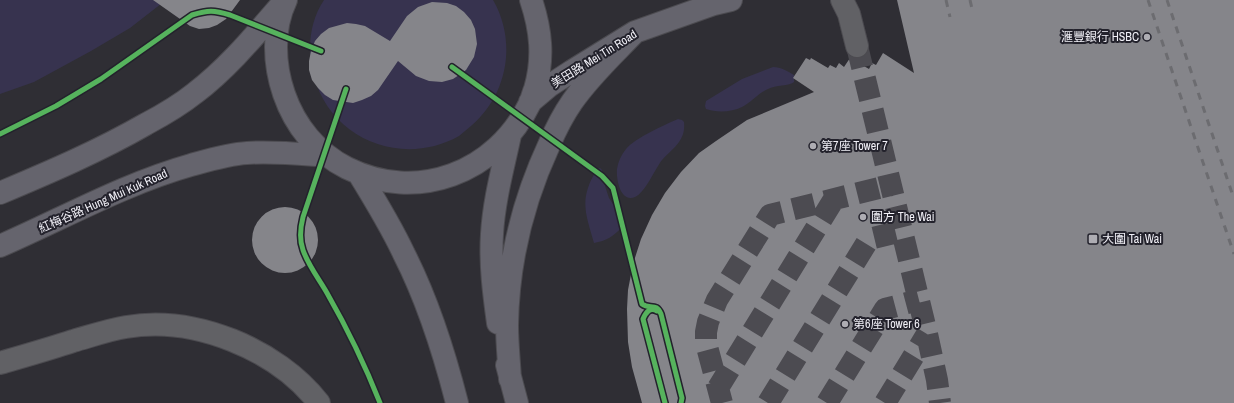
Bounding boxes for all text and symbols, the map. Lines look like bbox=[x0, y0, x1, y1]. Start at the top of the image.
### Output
street label: 美田路 Mei Tin Road bbox=[548, 26, 640, 92]
place label: 滙豐銀行 HSBC bbox=[1061, 29, 1139, 45]
marker: 滙豐銀行 HSBC bbox=[1142, 32, 1152, 42]
place label: 第7座 Tower 7 bbox=[821, 138, 888, 154]
marker: 第7座 Tower 7 bbox=[808, 141, 818, 151]
street label: 紅梅谷路 Hung Mui Kuk Road bbox=[36, 165, 170, 237]
place label: 圍方 The Wai bbox=[871, 209, 935, 225]
marker: 圍方 The Wai bbox=[858, 212, 868, 222]
place label: 大圍 Tai Wai bbox=[1102, 231, 1162, 247]
marker: 大圍 Tai Wai bbox=[1087, 233, 1099, 245]
place label: 第6座 Tower 6 bbox=[853, 316, 920, 332]
marker: 第6座 Tower 6 bbox=[840, 319, 850, 329]

